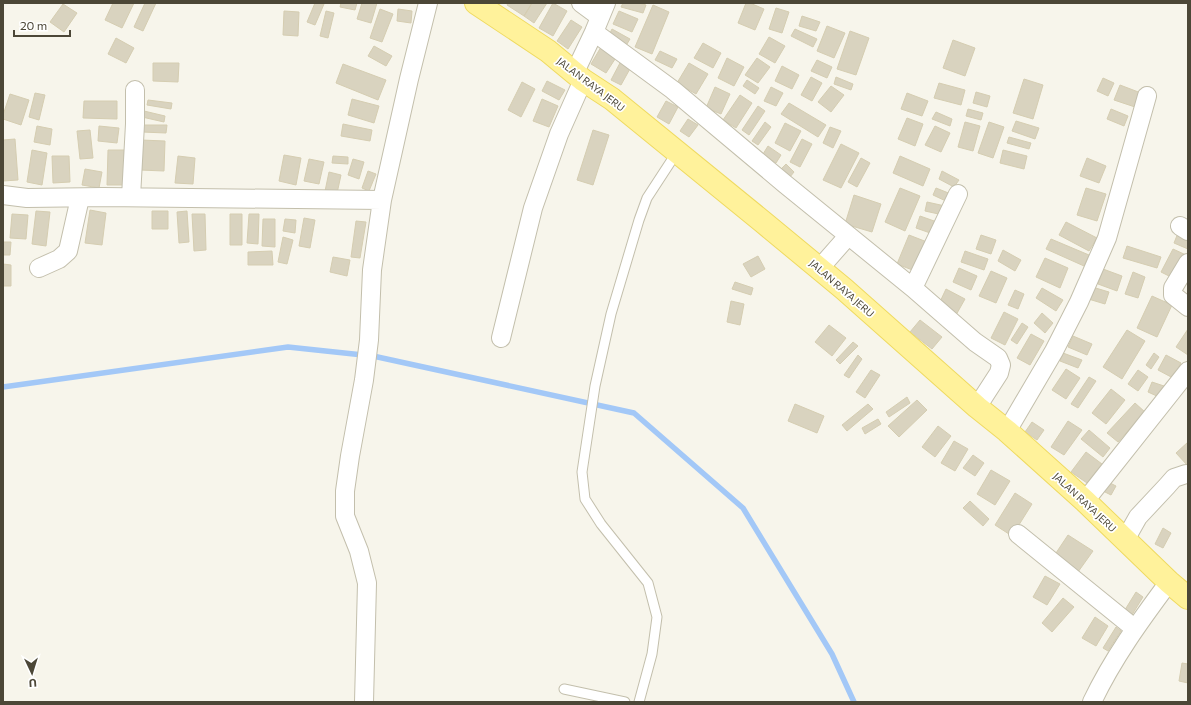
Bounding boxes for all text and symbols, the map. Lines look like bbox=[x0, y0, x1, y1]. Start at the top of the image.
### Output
scale bar bbox=[14, 12, 70, 38]
text: 20 m bbox=[20, 18, 47, 32]
street label: JALAN RAYA JERU bbox=[555, 55, 627, 113]
street label: JALAN RAYA JERU bbox=[807, 257, 877, 319]
street label: JALAN RAYA JERU bbox=[1051, 470, 1119, 534]
north arrow bbox=[12, 653, 52, 693]
text: U bbox=[28, 677, 37, 690]

